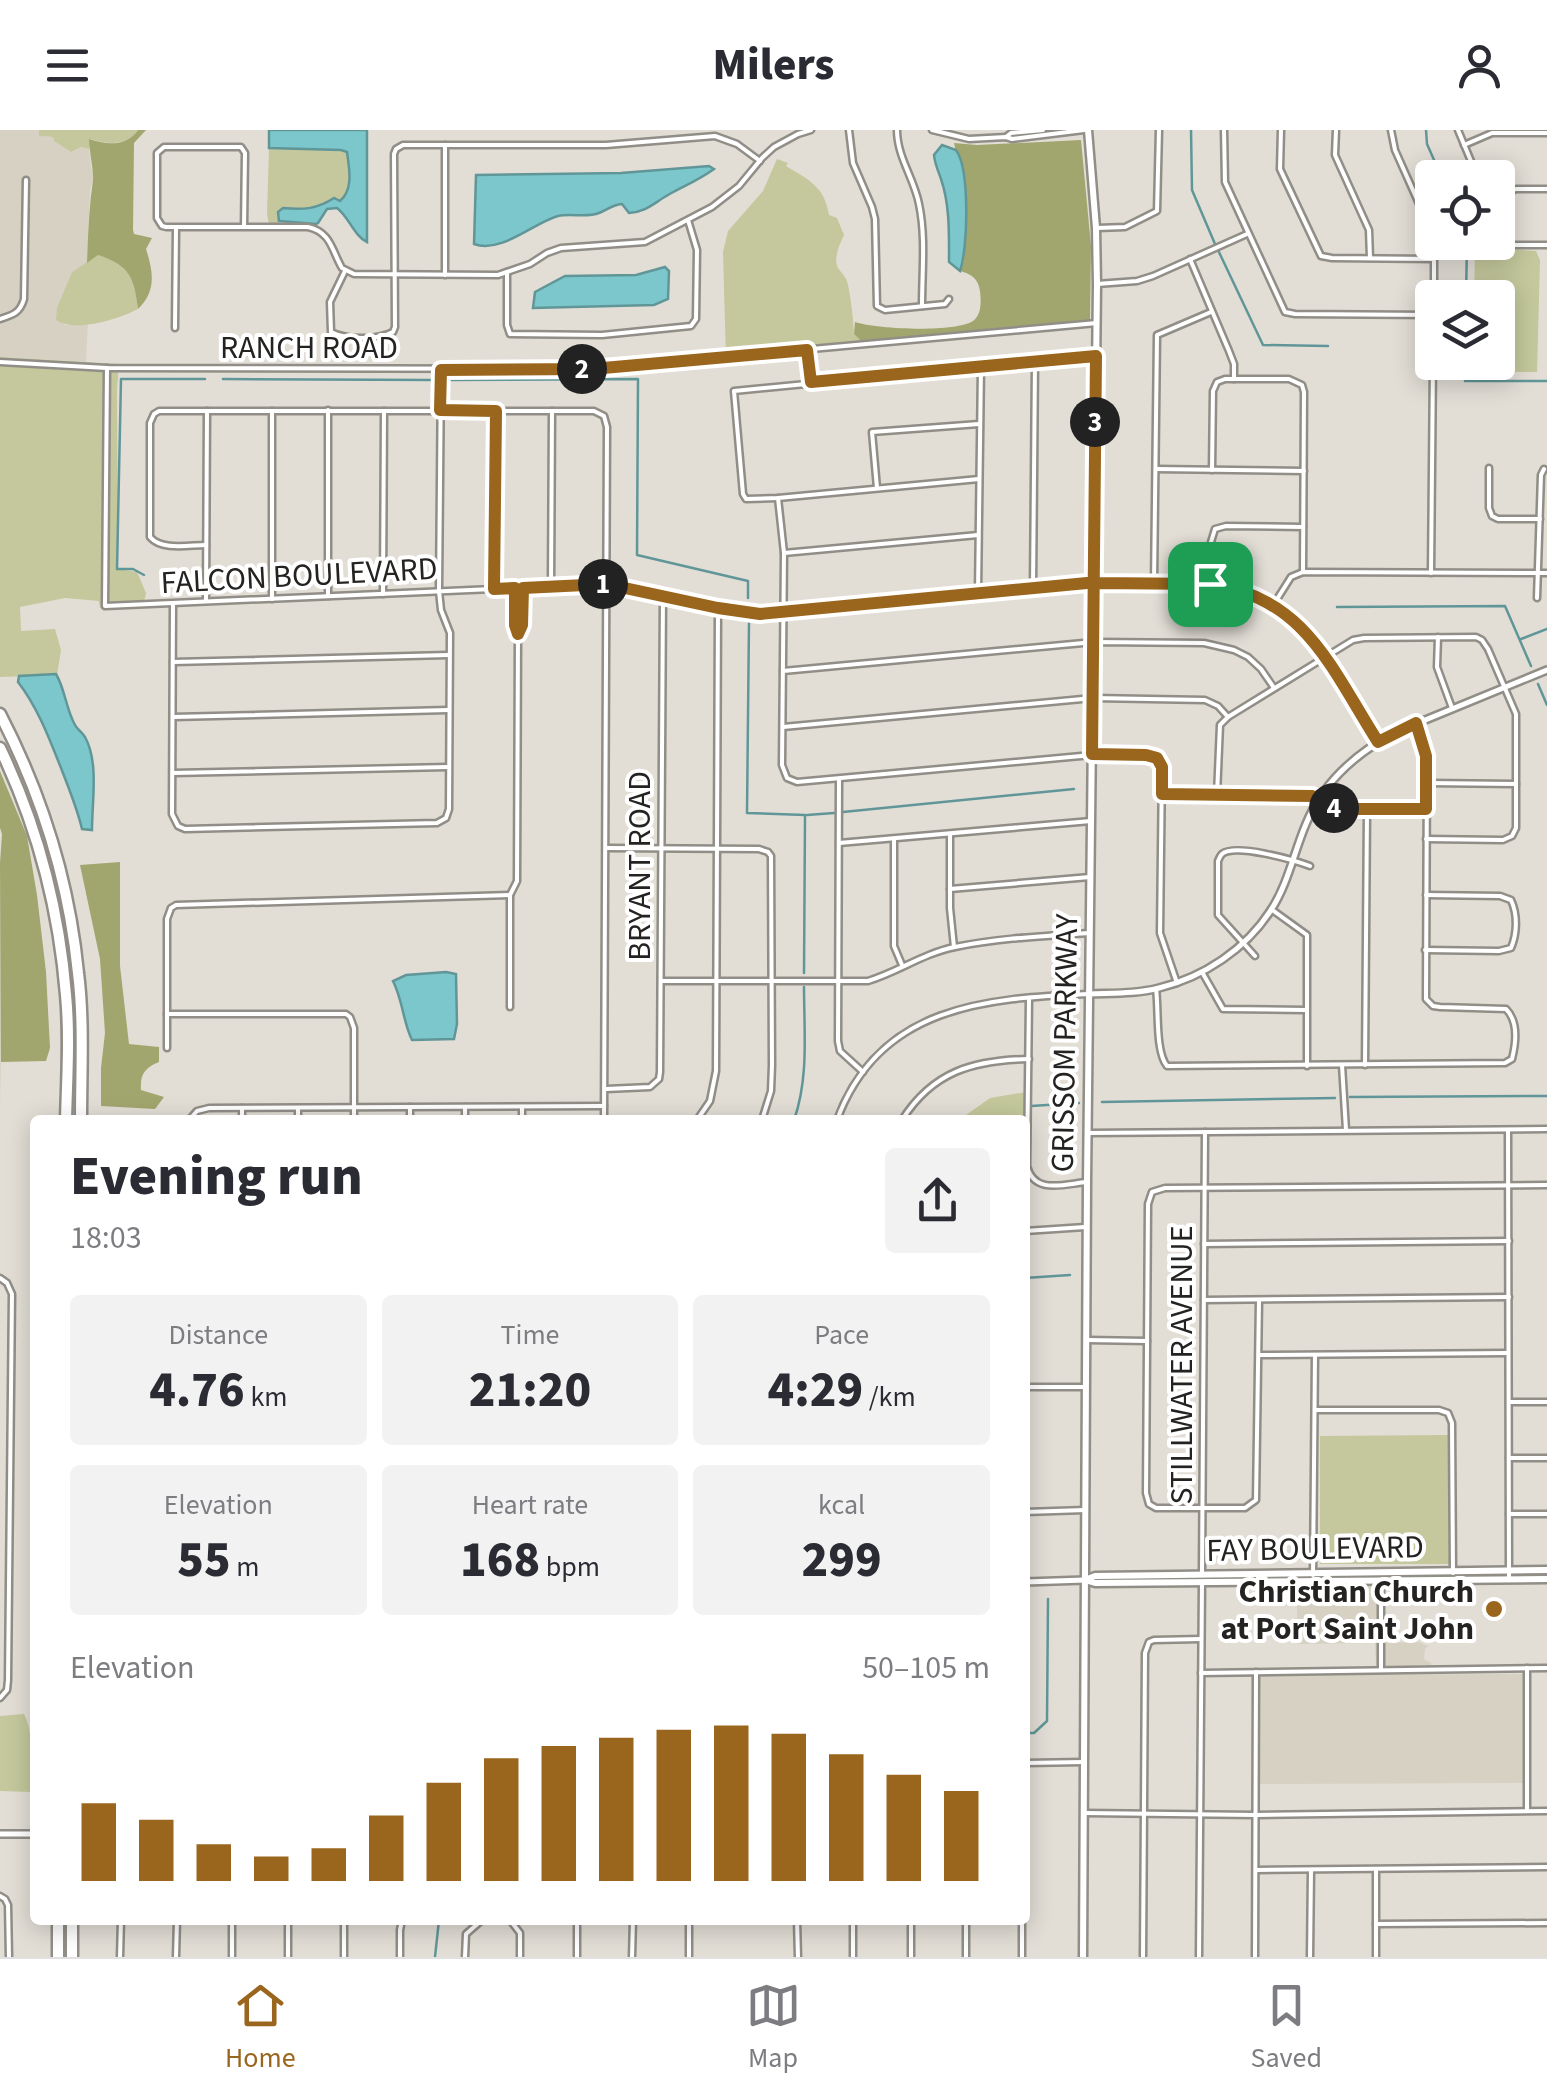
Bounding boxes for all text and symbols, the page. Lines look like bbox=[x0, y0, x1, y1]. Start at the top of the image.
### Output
text: Milers bbox=[713, 33, 835, 97]
icon: menu bbox=[40, 38, 95, 93]
icon: person bbox=[1452, 38, 1507, 93]
map controls bbox=[1415, 160, 1515, 380]
button: locate bbox=[1415, 160, 1515, 260]
button: layers bbox=[1415, 280, 1515, 380]
street label: RANCH ROAD bbox=[220, 325, 398, 371]
pin: 2 bbox=[557, 344, 607, 394]
text: 2 bbox=[575, 349, 589, 389]
pin: 3 bbox=[1070, 397, 1120, 447]
text: 3 bbox=[1088, 402, 1102, 442]
pin bbox=[1168, 542, 1253, 627]
street label: FALCON BOULEVARD bbox=[160, 546, 438, 606]
icon: arrive bbox=[1183, 557, 1238, 612]
pin: 1 bbox=[578, 559, 628, 609]
text: 1 bbox=[596, 564, 610, 604]
street label: BRYANT ROAD bbox=[617, 771, 663, 961]
pin: 4 bbox=[1309, 783, 1359, 833]
text: 4 bbox=[1327, 788, 1341, 828]
street label: GRISSOM PARKWAY bbox=[1040, 912, 1090, 1173]
text: Evening run bbox=[70, 1138, 363, 1216]
button: share bbox=[885, 1148, 990, 1253]
text: 18:03 bbox=[70, 1215, 142, 1261]
street label: STILLWATER AVENUE bbox=[1159, 1225, 1205, 1505]
text: Distance bbox=[169, 1315, 268, 1355]
text: Time bbox=[500, 1315, 559, 1355]
text: Pace bbox=[814, 1315, 869, 1355]
text: 4.76 bbox=[149, 1355, 245, 1426]
text: 21:20 bbox=[469, 1355, 591, 1426]
text: 4:29 bbox=[768, 1355, 863, 1426]
text: km bbox=[245, 1377, 287, 1417]
text: /km bbox=[863, 1377, 916, 1417]
text: Elevation bbox=[164, 1485, 273, 1525]
text: Heart rate bbox=[472, 1485, 588, 1525]
text: kcal bbox=[818, 1485, 865, 1525]
street label: FAY BOULEVARD bbox=[1206, 1524, 1424, 1574]
text: 55 bbox=[177, 1525, 231, 1596]
text: 168 bbox=[460, 1525, 540, 1596]
text: 299 bbox=[802, 1525, 882, 1596]
text: m bbox=[231, 1547, 259, 1587]
text: bpm bbox=[540, 1547, 600, 1587]
place label: Christian Church at Port Saint John bbox=[1220, 1569, 1474, 1652]
marker: Christian Church at Port Saint John bbox=[1483, 1598, 1505, 1620]
text: Elevation bbox=[70, 1645, 195, 1691]
text: 50–105 m bbox=[862, 1645, 990, 1691]
tab: Home bbox=[225, 1978, 296, 2078]
tab: Map bbox=[746, 1978, 801, 2078]
tab: Saved bbox=[1251, 1978, 1322, 2078]

